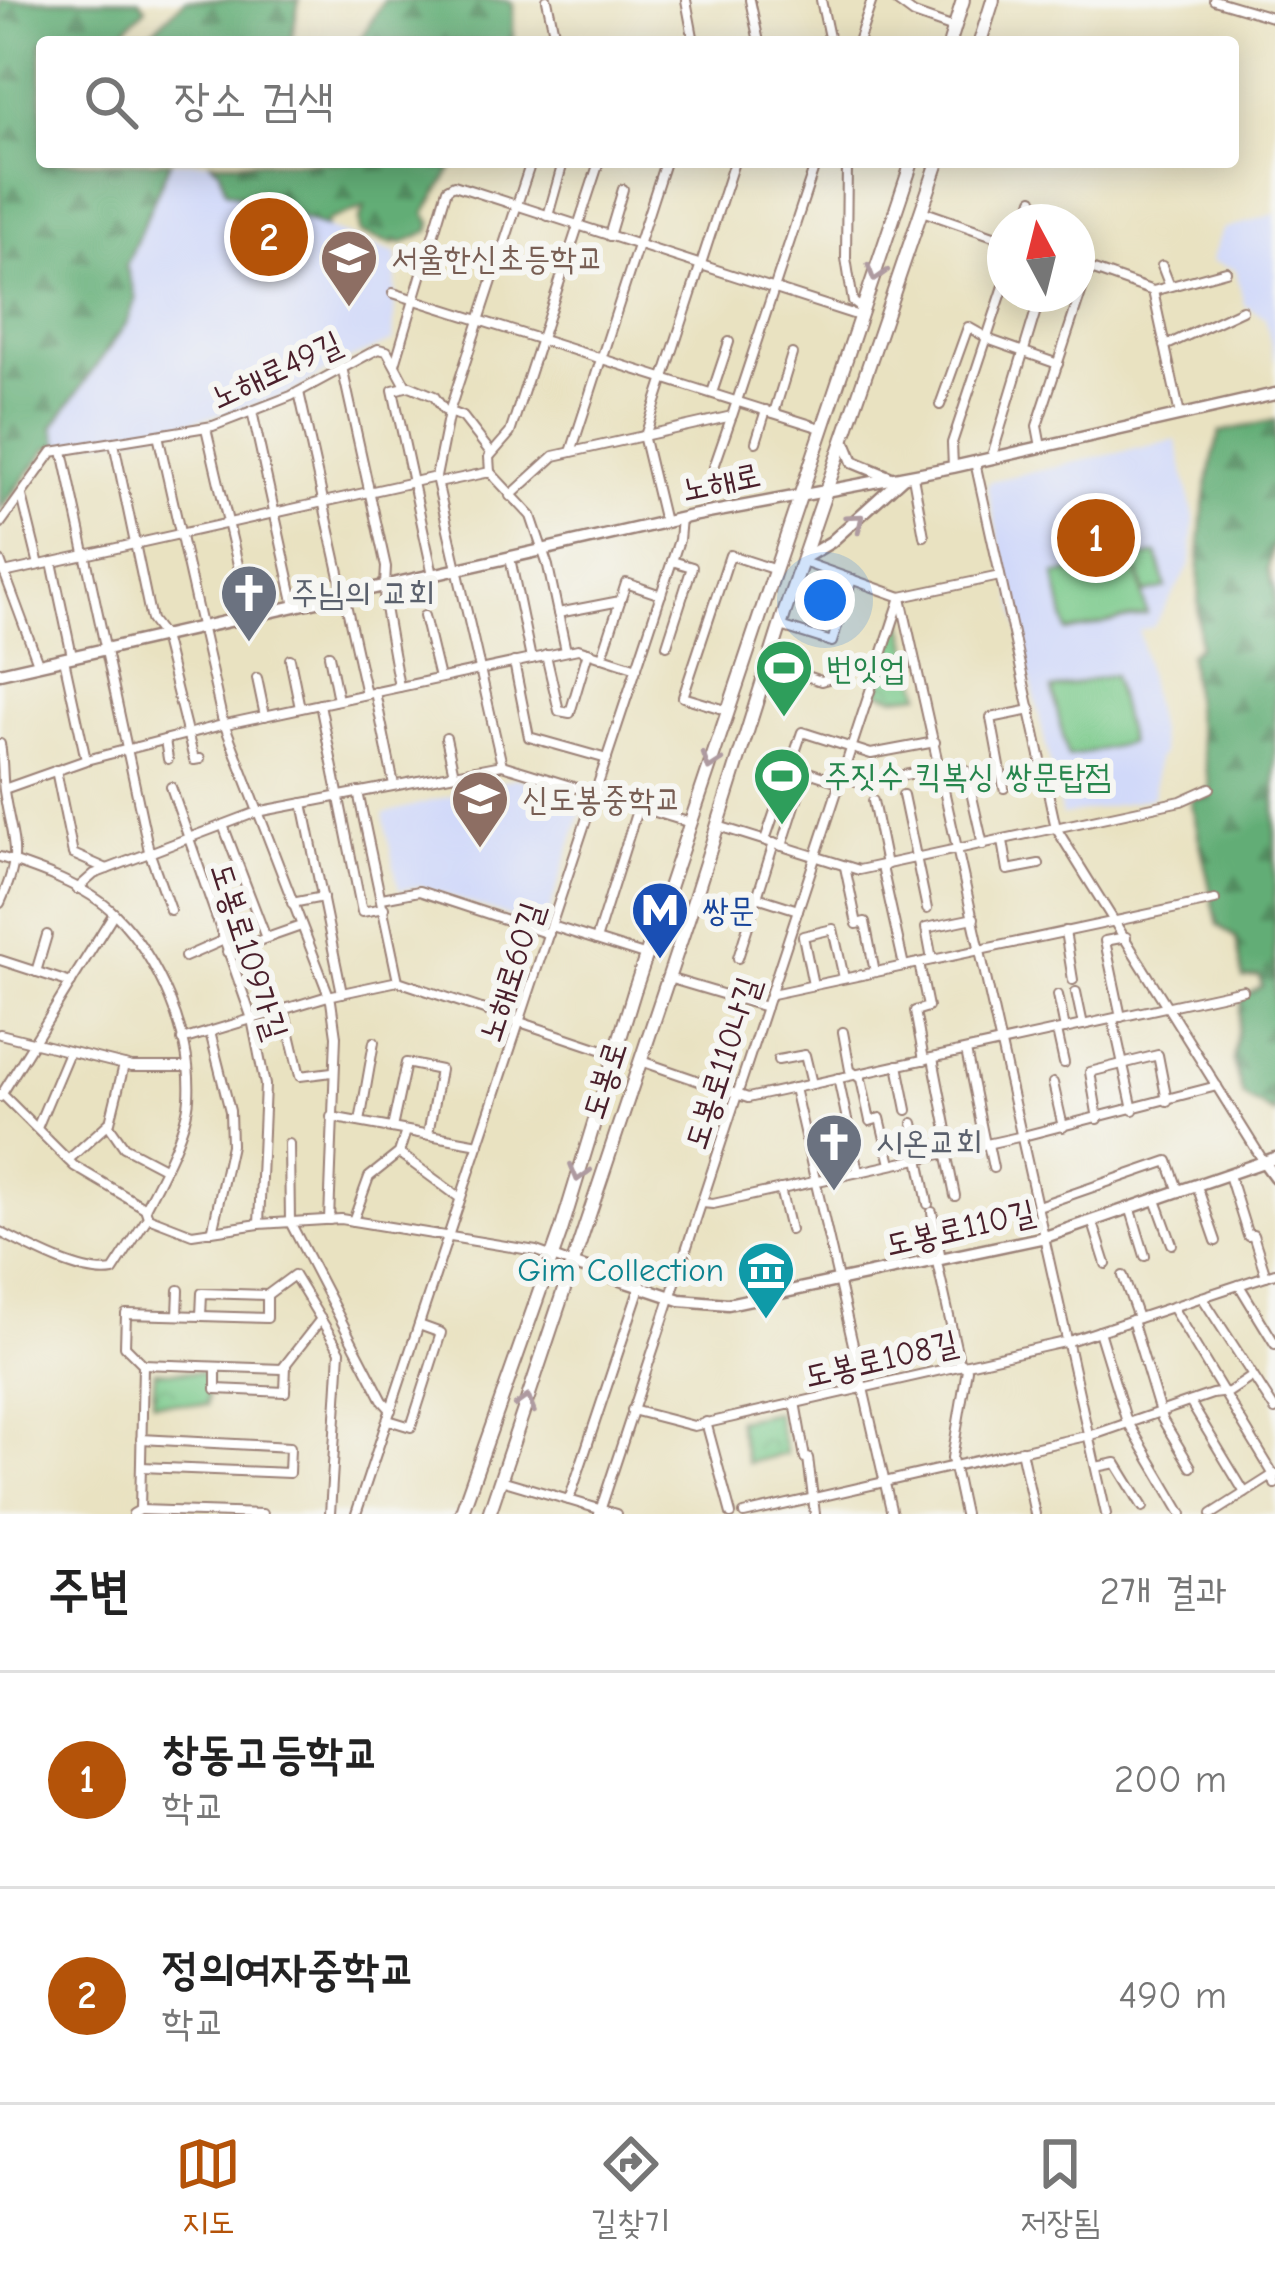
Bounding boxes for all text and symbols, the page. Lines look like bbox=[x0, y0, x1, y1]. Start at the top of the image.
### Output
search box bbox=[36, 36, 1239, 168]
icon: search bbox=[78, 69, 144, 135]
text: 장소 검색 bbox=[174, 74, 334, 126]
pin: 2 bbox=[230, 192, 308, 282]
north arrow bbox=[987, 204, 1095, 312]
school or university icon: 서울한신초등학교 bbox=[318, 227, 380, 309]
place label: 서울한신초등학교 bbox=[391, 239, 603, 277]
one-way arrow bbox=[865, 262, 890, 283]
street label: 노해로49길 bbox=[205, 323, 347, 417]
street label: 노해로 bbox=[678, 455, 764, 509]
pin: 1 bbox=[1057, 493, 1135, 583]
one-way arrow bbox=[842, 514, 864, 536]
church icon: 주님의 교회 bbox=[218, 562, 280, 644]
your location bbox=[795, 570, 855, 630]
place label: 주님의 교회 bbox=[291, 574, 435, 612]
sports icon: 번잇업 bbox=[753, 637, 815, 719]
place label: 번잇업 bbox=[826, 649, 906, 687]
sports icon: 주짓수 킥복싱 쌍문탑점 bbox=[751, 745, 813, 827]
one-way arrow bbox=[701, 750, 725, 771]
place label: 주짓수 킥복싱 쌍문탑점 bbox=[824, 757, 1112, 795]
school or university icon: 신도봉중학교 bbox=[449, 768, 511, 850]
place label: 신도봉중학교 bbox=[522, 780, 681, 818]
street label: 도봉로109가길 bbox=[203, 858, 295, 1044]
metro station icon: 쌍문 bbox=[629, 879, 691, 961]
place label: 쌍문 bbox=[702, 891, 755, 929]
street label: 노해로60길 bbox=[471, 898, 551, 1046]
street label: 도봉로110나길 bbox=[676, 972, 768, 1154]
street label: 도봉로 bbox=[574, 1036, 634, 1124]
church icon: 시온교회 bbox=[803, 1111, 865, 1193]
place label: 시온교회 bbox=[876, 1123, 982, 1161]
one-way arrow bbox=[568, 1162, 593, 1183]
street label: 도봉로110길 bbox=[881, 1192, 1039, 1264]
museum icon: Gim Collection bbox=[735, 1239, 797, 1321]
place label: Gim Collection bbox=[517, 1251, 724, 1289]
street label: 도봉로108길 bbox=[801, 1323, 961, 1395]
one-way arrow bbox=[512, 1393, 537, 1414]
text: 주변 bbox=[48, 1561, 130, 1620]
text: 2개 결과 bbox=[1099, 1569, 1227, 1614]
text: 창동고등학교 bbox=[162, 1727, 379, 1779]
text: 1 bbox=[79, 1757, 95, 1802]
text: 200 m bbox=[1114, 1757, 1227, 1802]
text: 학교 bbox=[162, 1784, 225, 1829]
text: 정의여자중학교 bbox=[162, 1943, 415, 1995]
text: 2 bbox=[77, 1973, 97, 2018]
text: 490 m bbox=[1118, 1973, 1227, 2018]
text: 학교 bbox=[162, 2000, 225, 2045]
tab: 지도 bbox=[175, 2131, 241, 2244]
tab: 길찾기 bbox=[591, 2131, 670, 2244]
tab: 저장됨 bbox=[1020, 2131, 1100, 2244]

